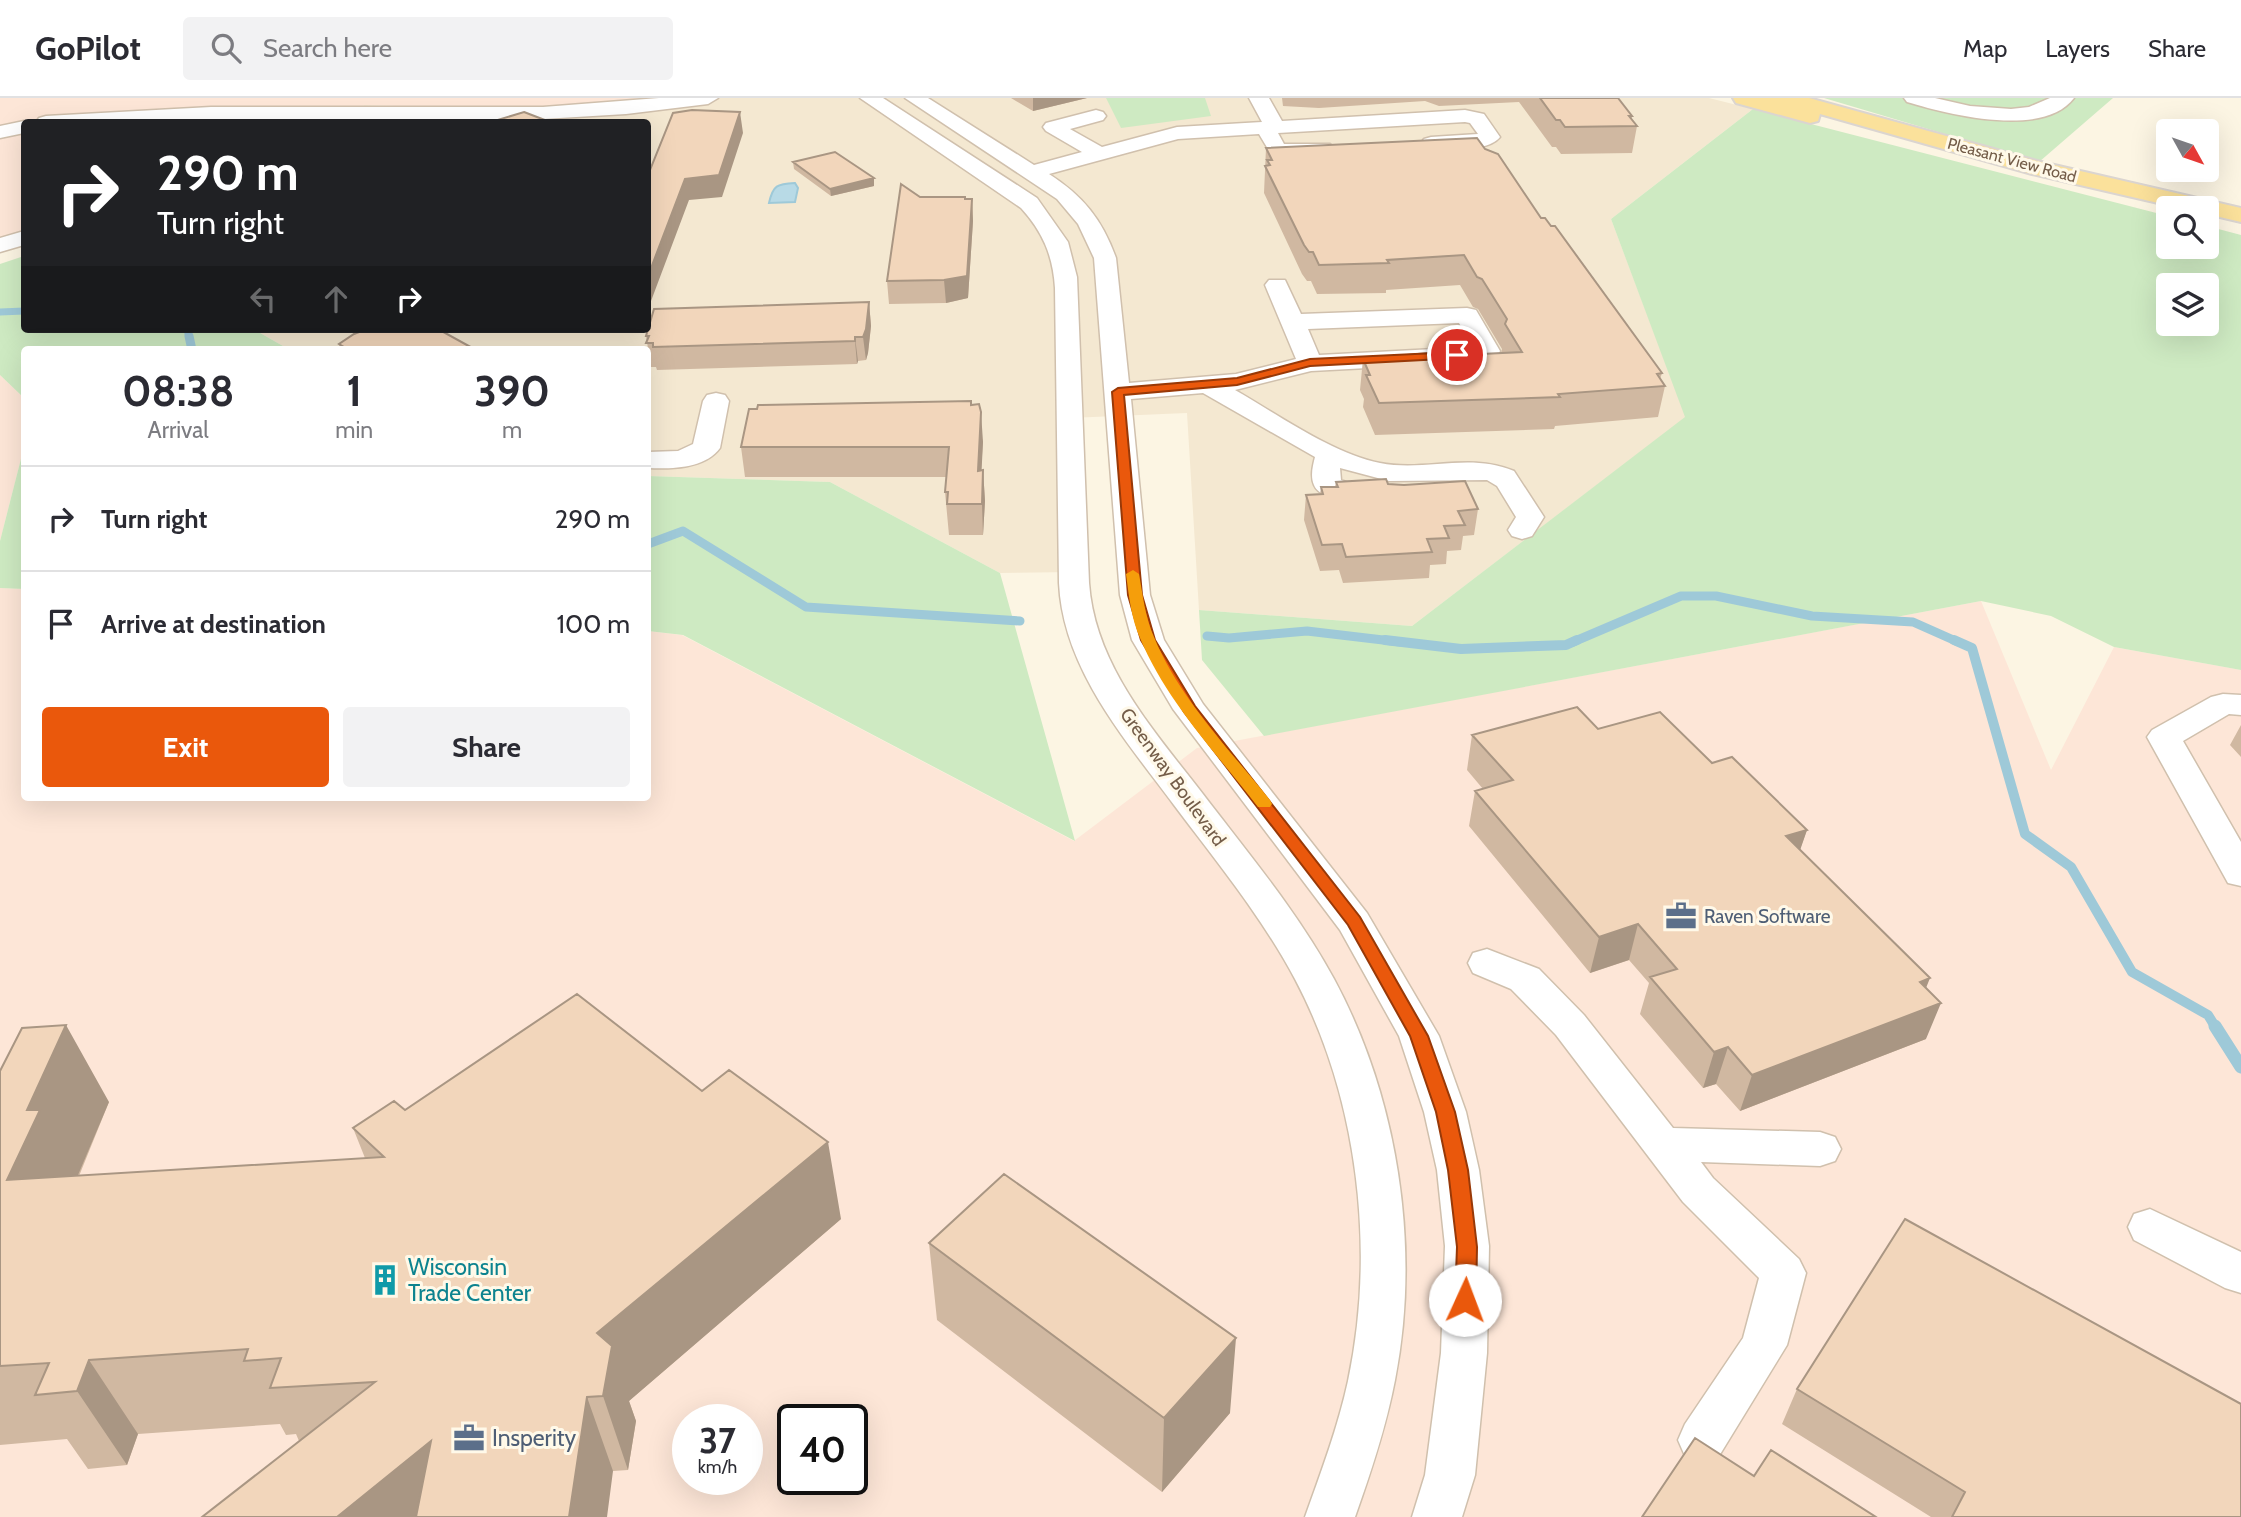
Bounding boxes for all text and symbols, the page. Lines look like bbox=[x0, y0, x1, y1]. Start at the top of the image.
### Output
search box bbox=[183, 17, 673, 80]
text: GoPilot bbox=[35, 28, 141, 68]
icon: search bbox=[207, 29, 245, 67]
text: Search here bbox=[263, 32, 392, 64]
text: Map bbox=[1963, 34, 2007, 63]
text: Layers bbox=[2045, 34, 2110, 63]
text: Share bbox=[2148, 34, 2206, 63]
north arrow bbox=[2156, 119, 2219, 182]
map controls bbox=[2156, 119, 2219, 336]
street label: Pleasant View Road bbox=[1945, 134, 2079, 186]
text: 290 m bbox=[157, 143, 299, 202]
icon: right bbox=[42, 147, 133, 238]
button: search bbox=[2156, 196, 2219, 259]
text: Turn right bbox=[157, 203, 284, 242]
button: layers bbox=[2156, 273, 2219, 336]
icon: left bbox=[244, 280, 282, 318]
icon: ahead bbox=[317, 280, 355, 318]
icon: right bbox=[390, 280, 428, 318]
pin bbox=[1427, 325, 1487, 385]
icon: arrive bbox=[1438, 336, 1476, 374]
text: 08:38 bbox=[122, 365, 234, 417]
text: 1 bbox=[346, 365, 362, 417]
text: 390 bbox=[474, 365, 550, 417]
text: Arrival bbox=[148, 416, 209, 444]
text: min bbox=[335, 416, 373, 444]
text: m bbox=[502, 416, 522, 444]
icon: right bbox=[42, 500, 80, 538]
text: Turn right bbox=[101, 503, 207, 535]
text: 290 m bbox=[555, 503, 630, 535]
icon: arrive bbox=[42, 605, 80, 643]
text: Arrive at destination bbox=[101, 608, 326, 640]
text: 100 m bbox=[557, 608, 630, 640]
street label: Greenway Boulevard bbox=[1115, 703, 1231, 851]
button: Exit bbox=[42, 707, 329, 787]
button: Share bbox=[343, 707, 630, 787]
office icon: Raven Software bbox=[1664, 899, 1698, 933]
place label: Raven Software bbox=[1704, 905, 1831, 928]
place label: Wisconsin Trade Center bbox=[408, 1253, 532, 1307]
building icon: Wisconsin Trade Center bbox=[368, 1263, 402, 1297]
position arrow bbox=[1428, 1263, 1502, 1337]
speed limit sign: 40 bbox=[777, 1404, 868, 1495]
text: 37 bbox=[699, 1419, 736, 1462]
office icon: Insperity bbox=[452, 1421, 486, 1455]
place label: Insperity bbox=[492, 1424, 577, 1452]
text: km/h bbox=[698, 1456, 737, 1478]

